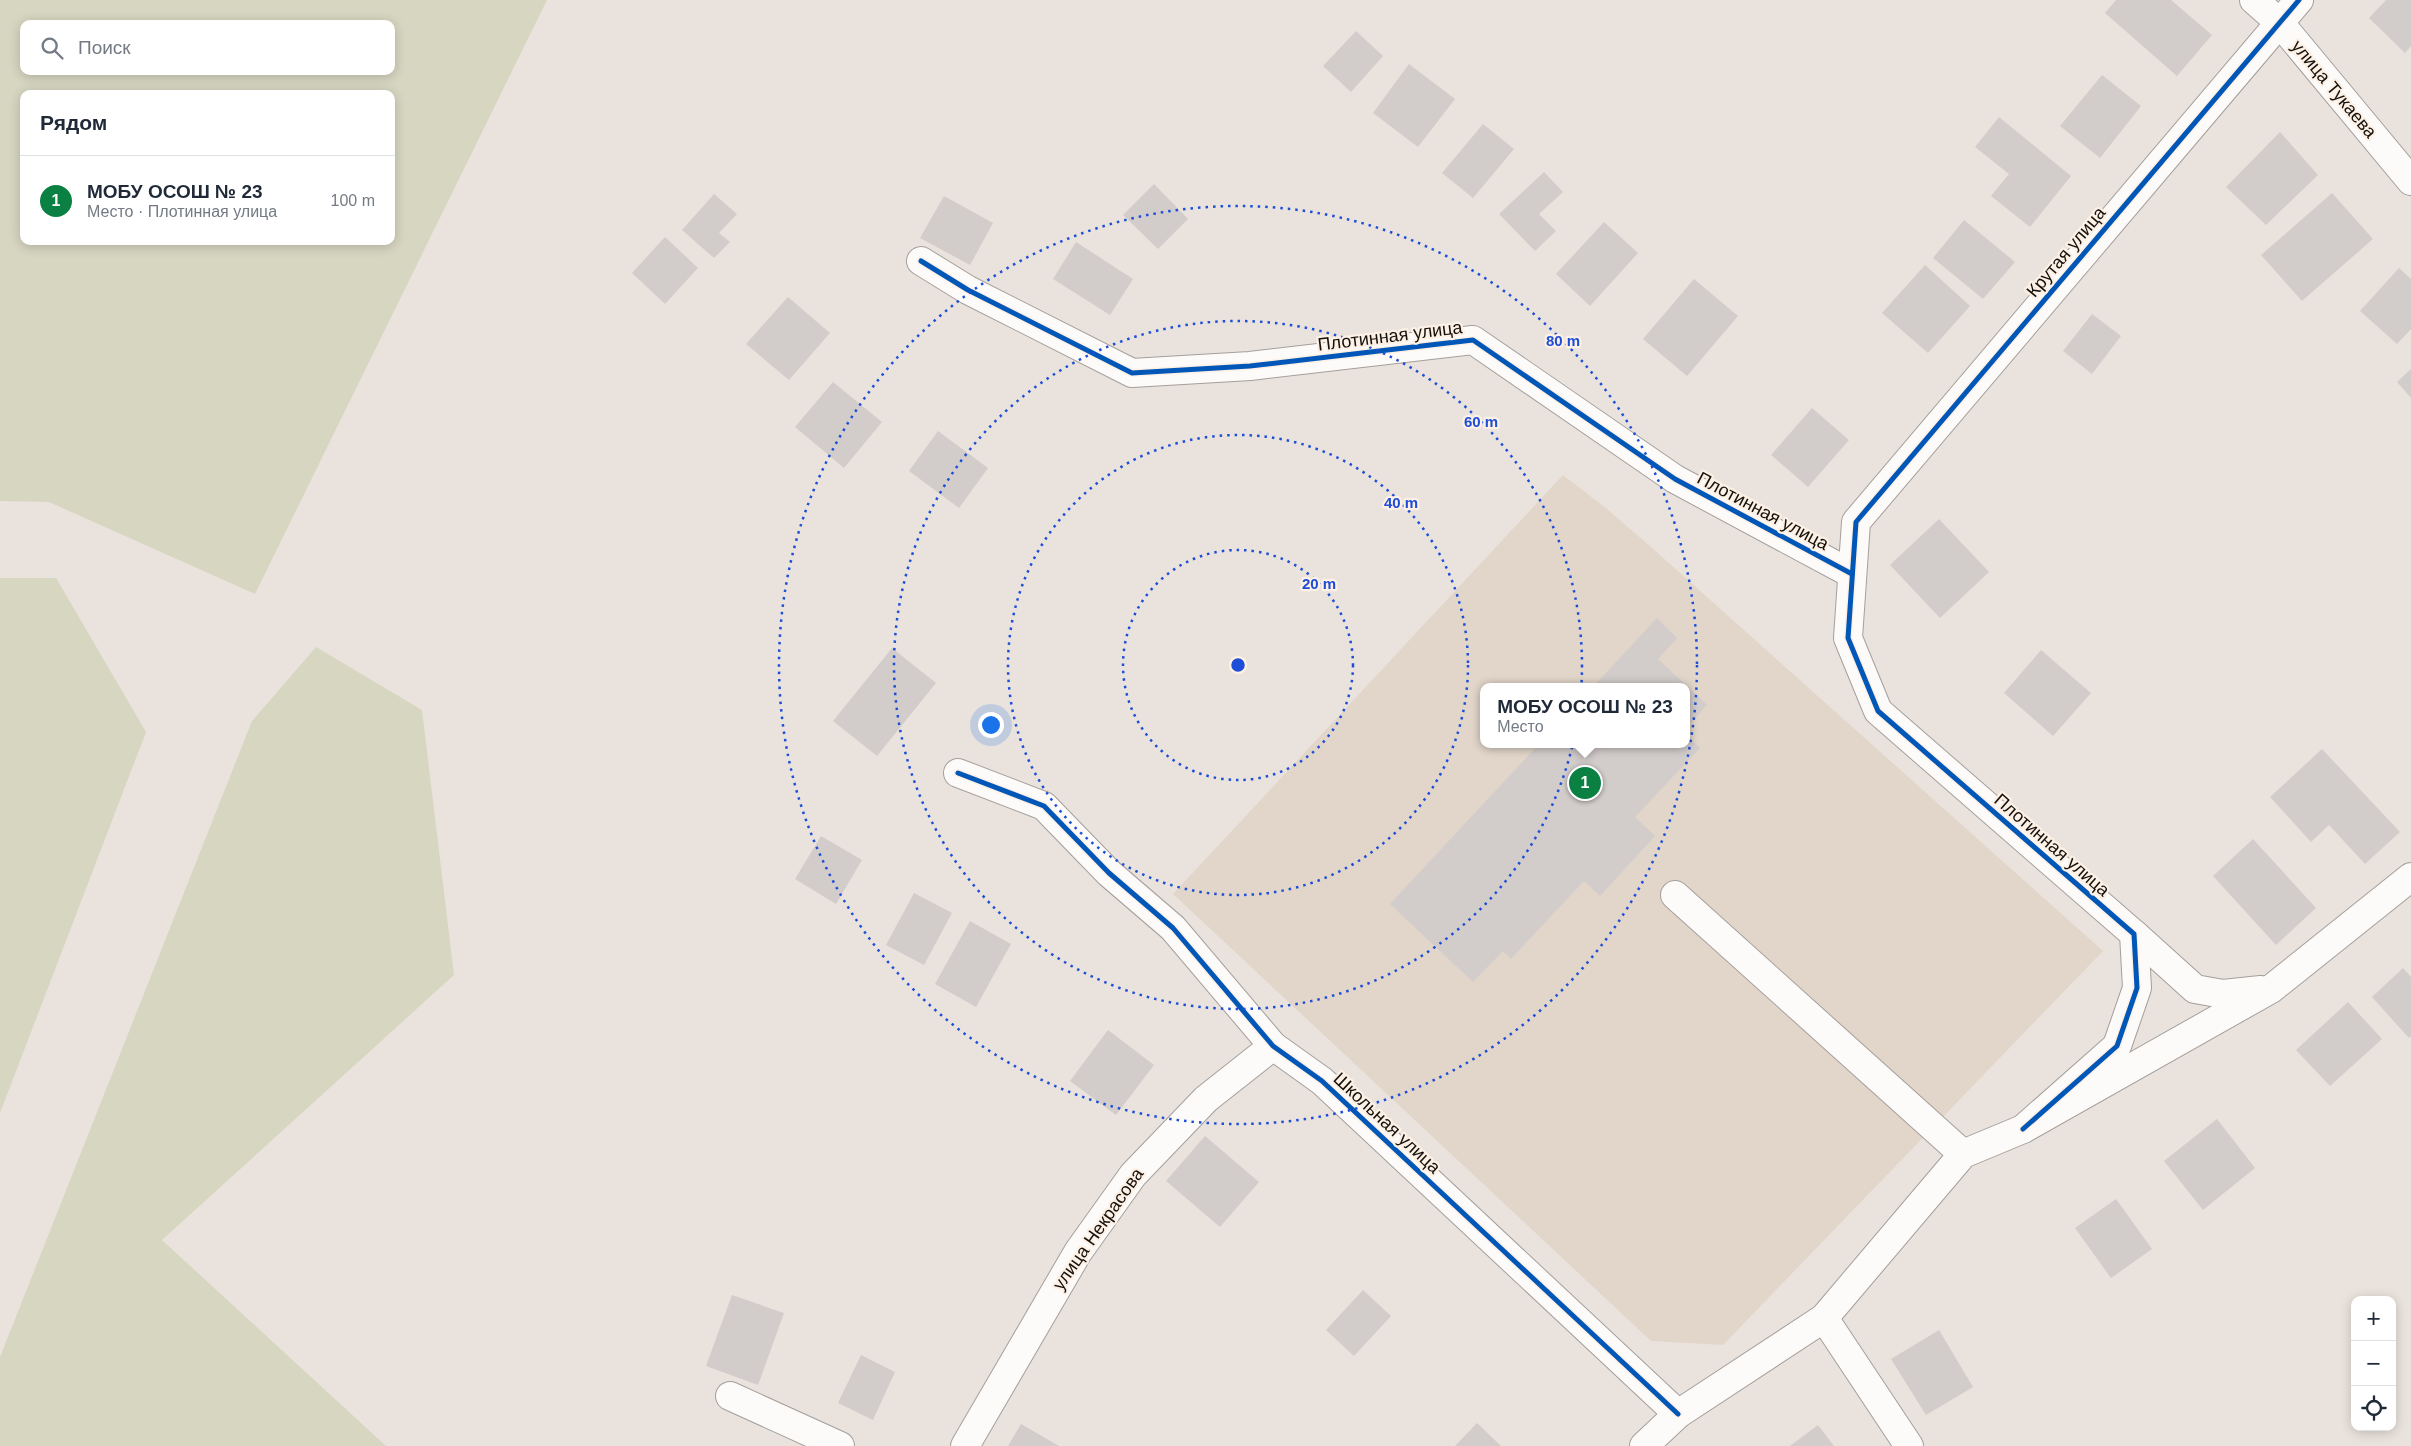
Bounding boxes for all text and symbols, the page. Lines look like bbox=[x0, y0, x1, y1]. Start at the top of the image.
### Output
search box bbox=[20, 20, 395, 75]
icon: search bbox=[38, 34, 66, 62]
street label: улица Тукаева bbox=[2287, 36, 2381, 143]
text: Поиск bbox=[78, 37, 131, 58]
text: Рядом bbox=[40, 111, 107, 134]
text: МОБУ ОСОШ № 23 bbox=[87, 181, 263, 202]
text: 1 bbox=[52, 192, 60, 209]
text: 100 m bbox=[331, 192, 375, 209]
street label: Крутая улица bbox=[2022, 202, 2110, 301]
text: Место · Плотинная улица bbox=[87, 203, 277, 220]
street label: Плотинная улица bbox=[1316, 317, 1464, 355]
text: 80 m bbox=[1546, 332, 1580, 349]
text: 60 m bbox=[1464, 413, 1498, 430]
street label: Плотинная улица bbox=[1694, 468, 1833, 554]
text: 40 m bbox=[1384, 494, 1418, 511]
text: 20 m bbox=[1302, 575, 1336, 592]
centre of rings bbox=[1229, 656, 1247, 674]
popup bbox=[1480, 683, 1690, 748]
text: МОБУ ОСОШ № 23 bbox=[1497, 696, 1673, 717]
your location bbox=[978, 712, 1004, 738]
text: Место bbox=[1497, 718, 1544, 735]
pin: 1 bbox=[1569, 764, 1601, 802]
street label: Плотинная улица bbox=[1990, 790, 2114, 901]
street label: Школьная улица bbox=[1330, 1069, 1445, 1178]
street label: улица Некрасова bbox=[1049, 1163, 1148, 1294]
map controls bbox=[2351, 1296, 2396, 1431]
button: + bbox=[2351, 1296, 2396, 1341]
button: − bbox=[2351, 1341, 2396, 1386]
button: locate bbox=[2351, 1386, 2396, 1431]

